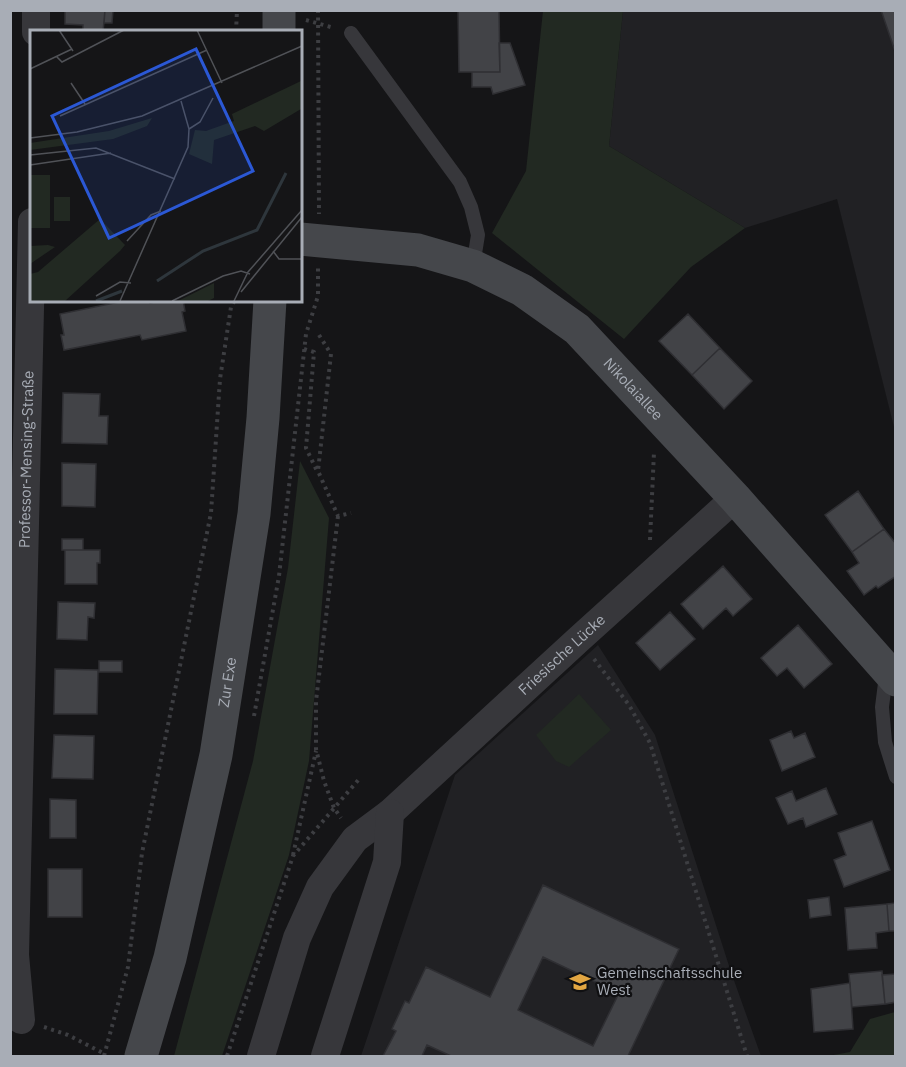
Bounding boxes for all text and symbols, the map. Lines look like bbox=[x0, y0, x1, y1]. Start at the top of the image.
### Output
inset map bbox=[30, 30, 302, 302]
street label: Nikolaiallee bbox=[600, 353, 667, 424]
street label: Professor-Mensing-Straße bbox=[14, 370, 38, 548]
street label: Friesische Lücke bbox=[514, 610, 609, 699]
street label: Zur Exe bbox=[214, 656, 240, 709]
place label: Gemeinschaftsschule West bbox=[597, 963, 742, 999]
school or university icon: Gemeinschaftsschule West bbox=[568, 970, 592, 994]

